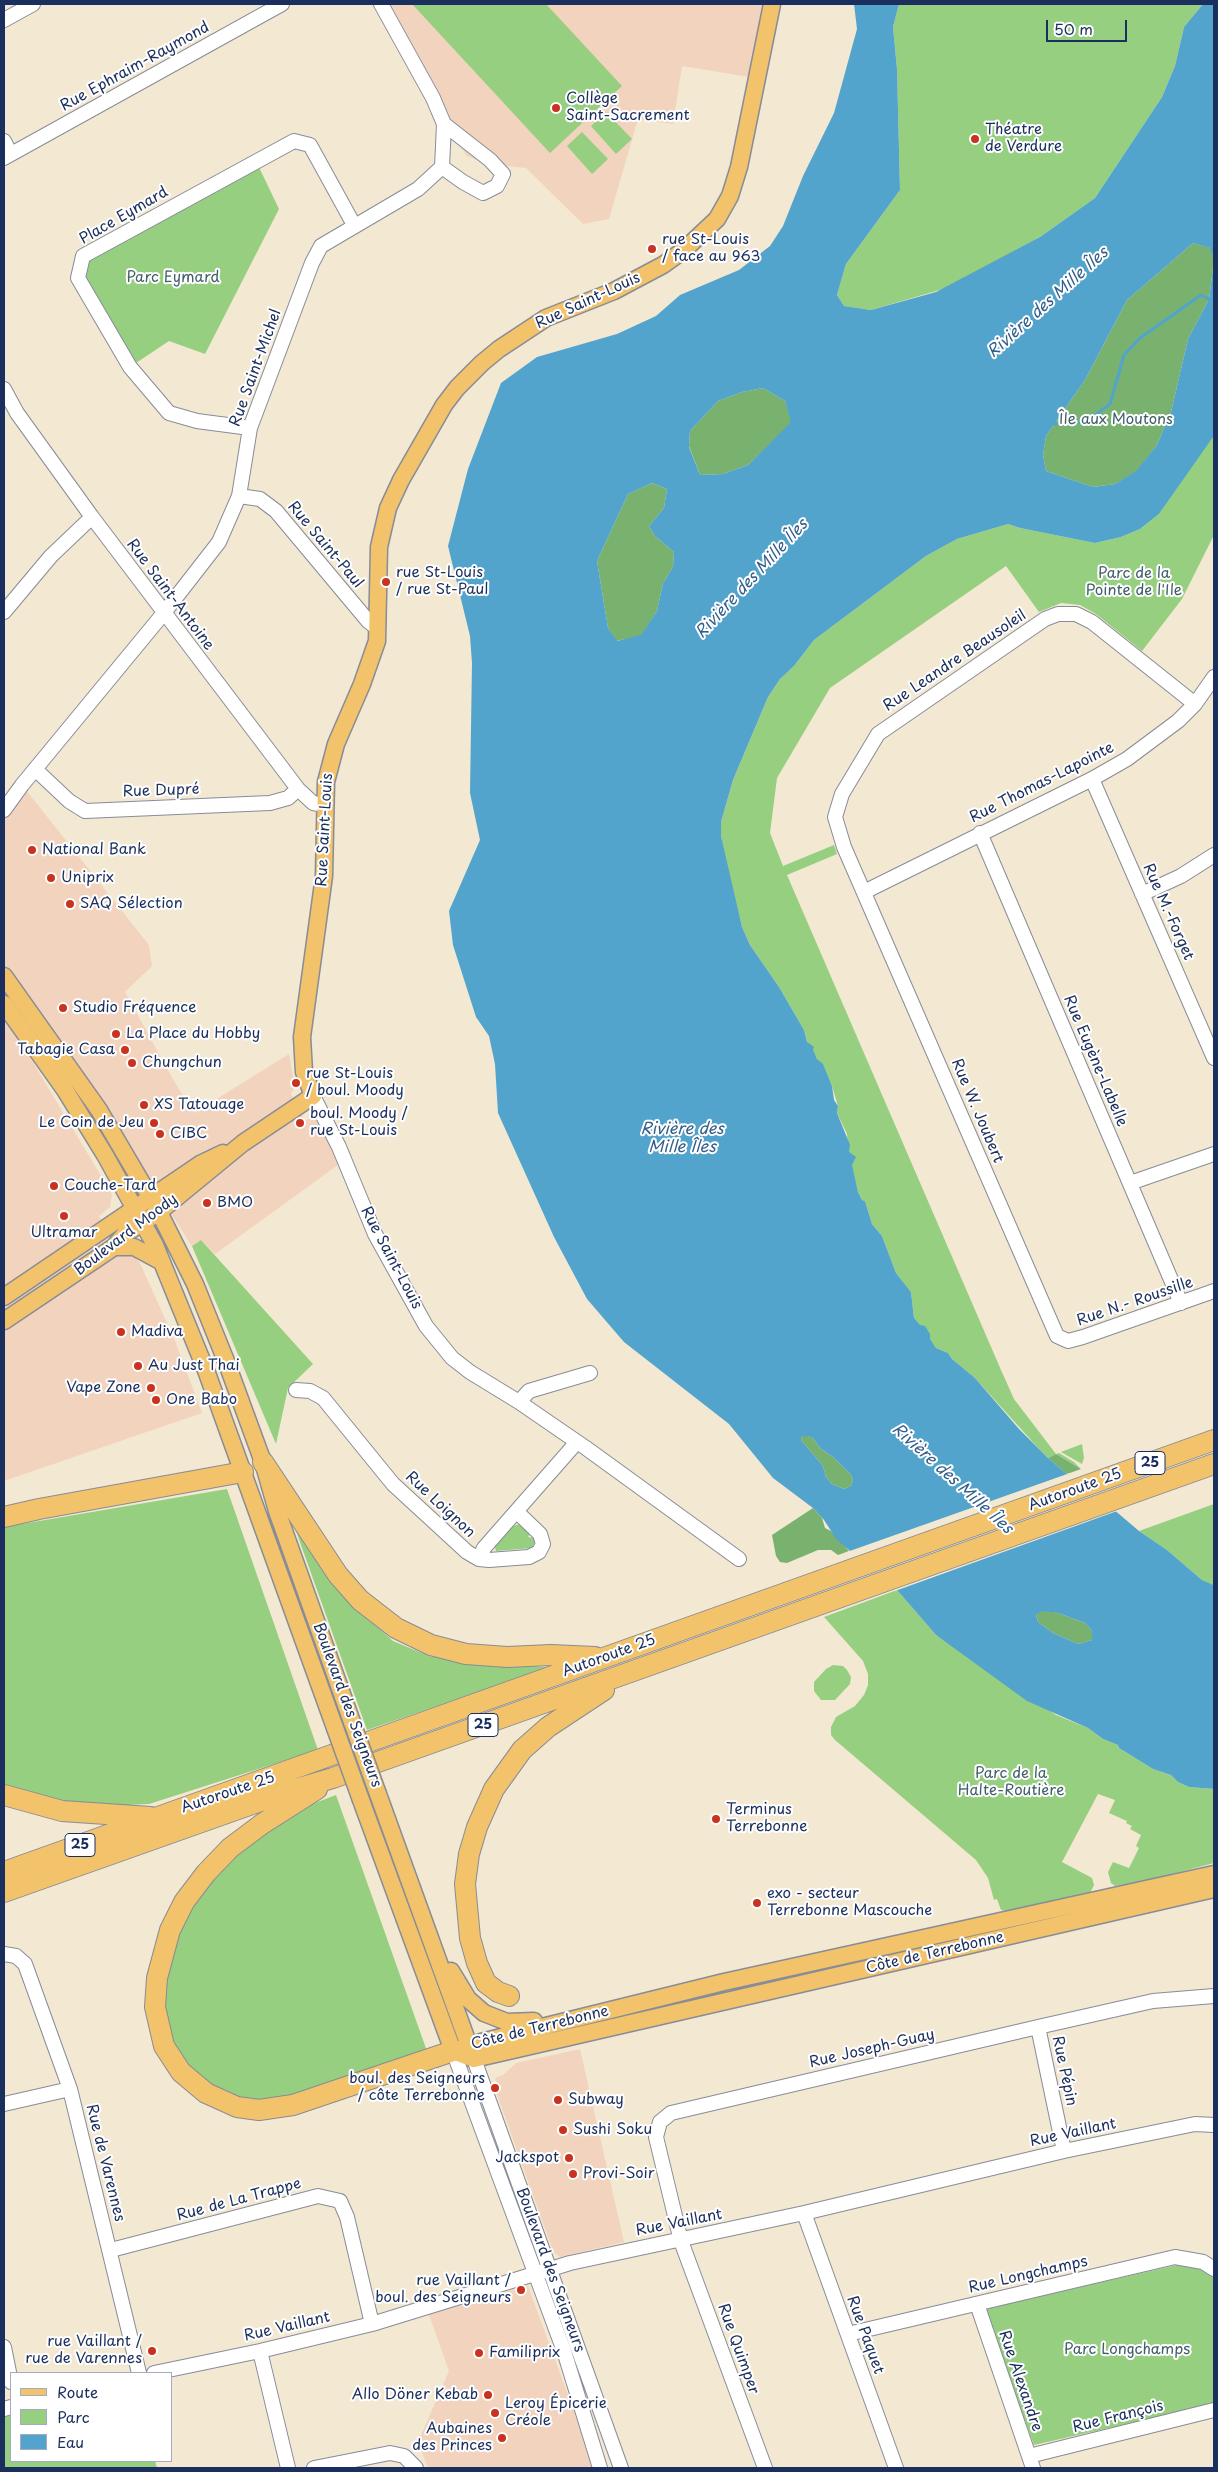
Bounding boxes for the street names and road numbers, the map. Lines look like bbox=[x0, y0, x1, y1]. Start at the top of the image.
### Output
street label: Rue Ephraim-Raymond bbox=[57, 19, 213, 115]
street label: Place Eymard bbox=[77, 183, 171, 249]
street label: Rue Saint-Louis bbox=[533, 269, 643, 333]
street label: Rue Saint-Michel bbox=[226, 307, 286, 429]
street label: Rue Saint-Paul bbox=[284, 498, 366, 592]
street label: Rue Saint-Antoine bbox=[122, 536, 218, 654]
street label: Rue Leandre Beausoleil bbox=[880, 606, 1030, 716]
street label: Rue Thomas-Lapointe bbox=[967, 739, 1117, 827]
street label: Rue Saint-Louis bbox=[313, 773, 337, 887]
street label: Rue Dupré bbox=[122, 781, 200, 801]
street label: Rue M.-Forget bbox=[1139, 861, 1197, 963]
street label: Rue Eugène-Labelle bbox=[1059, 993, 1131, 1129]
street label: Rue W. Joubert bbox=[947, 1056, 1007, 1166]
street label: Boulevard Moody bbox=[71, 1190, 181, 1280]
street label: Rue Saint-Louis bbox=[356, 1204, 426, 1312]
street label: Rue N.- Roussille bbox=[1074, 1274, 1196, 1330]
road number: 25 bbox=[1135, 1452, 1165, 1475]
street label: Autoroute 25 bbox=[1026, 1465, 1124, 1515]
street label: Rue Loignon bbox=[402, 1468, 478, 1542]
street label: Boulevard des Seigneurs bbox=[309, 1620, 385, 1790]
street label: Autoroute 25 bbox=[560, 1631, 658, 1681]
road number: 25 bbox=[468, 1714, 498, 1736]
street label: Autoroute 25 bbox=[179, 1769, 277, 1817]
road number: 25 bbox=[65, 1834, 95, 1856]
street label: Côte de Terrebonne bbox=[864, 1928, 1006, 1978]
street label: Côte de Terrebonne bbox=[469, 2002, 611, 2054]
street label: Rue Joseph-Guay bbox=[807, 2026, 937, 2072]
street label: Rue Pépin bbox=[1048, 2034, 1080, 2108]
street label: Rue de Varennes bbox=[82, 2102, 128, 2224]
street label: Rue Vaillant bbox=[1028, 2115, 1118, 2151]
street label: Rue de La Trappe bbox=[175, 2175, 303, 2225]
street label: Boulevard des Seigneurs bbox=[512, 2185, 588, 2355]
street label: Rue Vaillant bbox=[634, 2206, 724, 2240]
street label: Rue Longchamps bbox=[967, 2253, 1089, 2297]
street label: Rue Paquet bbox=[843, 2293, 887, 2377]
street label: Rue Quimper bbox=[713, 2301, 763, 2397]
street label: Rue Vaillant bbox=[242, 2308, 332, 2346]
street label: Rue Alexandre bbox=[994, 2328, 1046, 2434]
street label: Rue François bbox=[1071, 2397, 1165, 2437]

